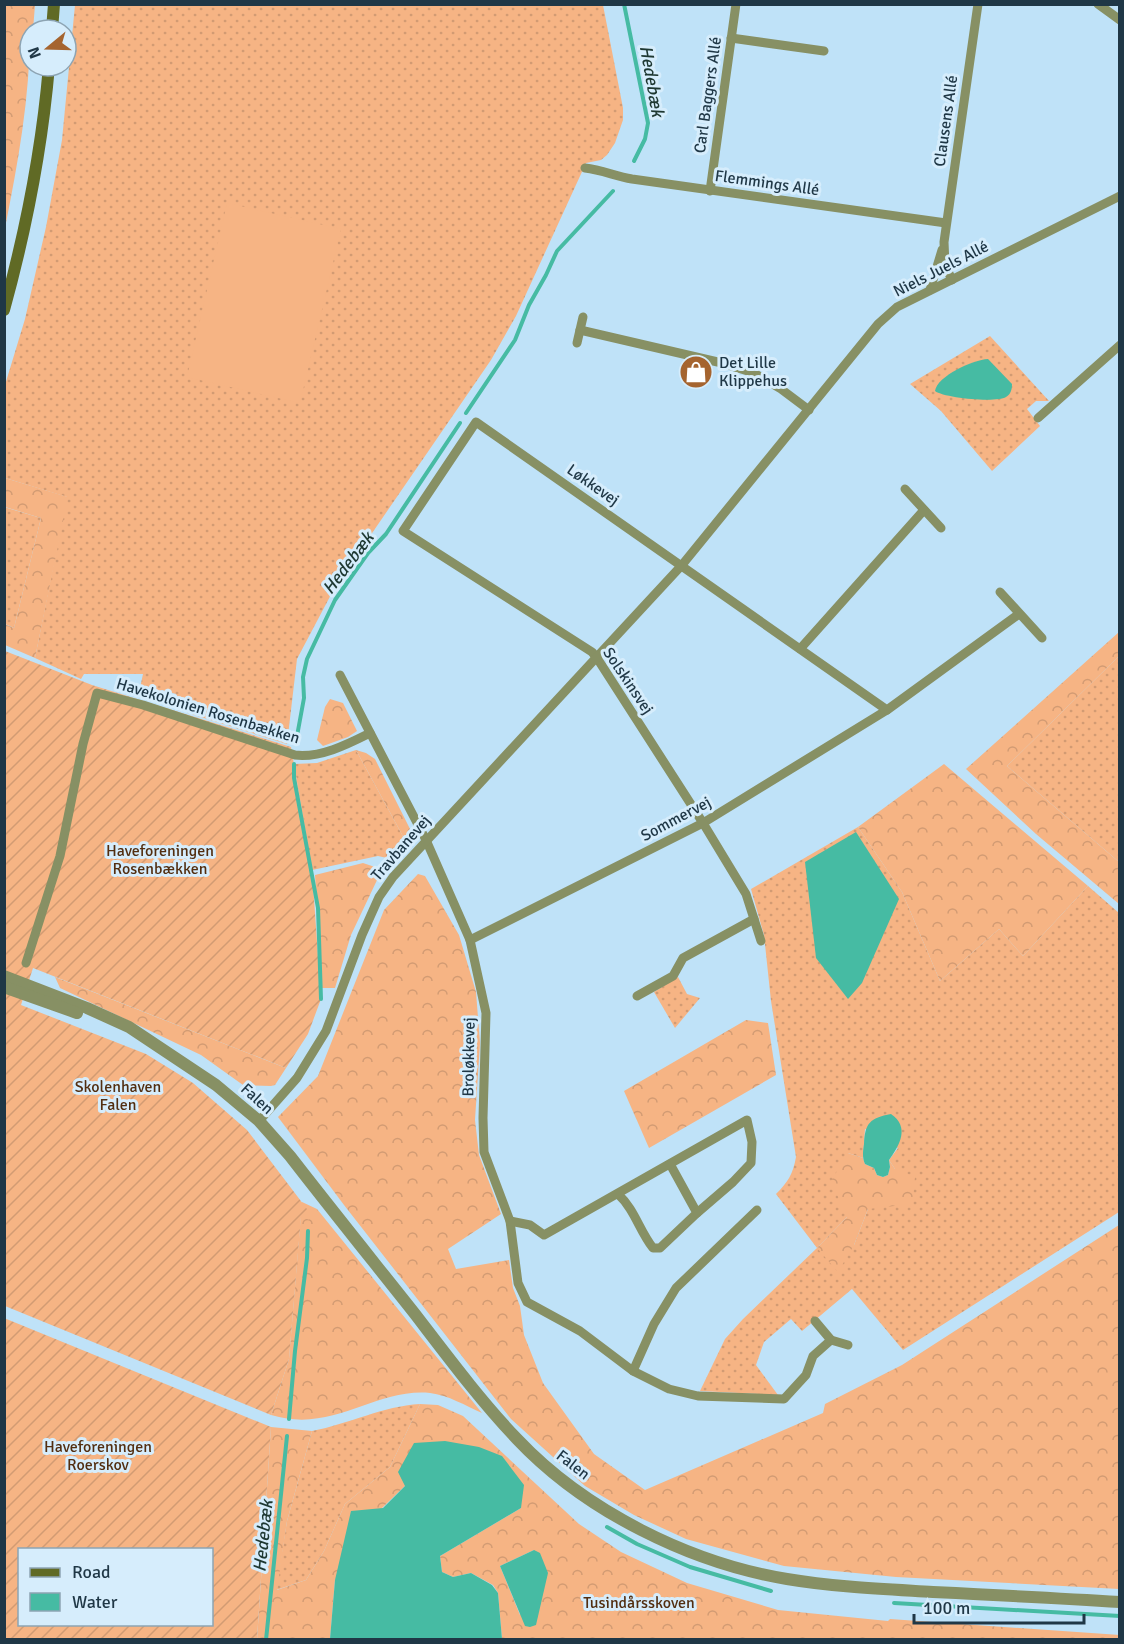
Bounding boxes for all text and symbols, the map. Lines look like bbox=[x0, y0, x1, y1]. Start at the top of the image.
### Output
north arrow bbox=[18, 18, 78, 78]
street label: Carl Baggers Allé bbox=[690, 35, 726, 155]
water label: Hedebæk bbox=[635, 43, 669, 120]
text: N bbox=[23, 44, 46, 61]
street label: Clausens Allé bbox=[930, 74, 962, 168]
street label: Flemmings Allé bbox=[714, 166, 820, 200]
street label: Niels Juels Allé bbox=[890, 236, 992, 302]
place label: Det Lille Klippehus bbox=[719, 353, 787, 391]
shop icon: Det Lille Klippehus bbox=[678, 354, 714, 390]
street label: Løkkevej bbox=[563, 460, 623, 510]
water label: Hedebæk bbox=[317, 526, 380, 598]
street label: Solskinsvej bbox=[598, 644, 658, 718]
street label: Havekolonien Rosenbækken bbox=[114, 674, 302, 748]
street label: Sommervej bbox=[637, 792, 715, 846]
street label: Travbanevej bbox=[367, 811, 435, 885]
park label: Haveforeningen Rosenbækken bbox=[106, 841, 214, 879]
street label: Broløkkevej bbox=[458, 1017, 480, 1097]
park label: Skolenhaven Falen bbox=[75, 1077, 161, 1115]
street label: Falen bbox=[236, 1079, 278, 1119]
park label: Haveforeningen Roerskov bbox=[44, 1437, 152, 1475]
street label: Falen bbox=[552, 1446, 594, 1484]
water label: Hedebæk bbox=[248, 1497, 278, 1573]
legend bbox=[18, 1548, 213, 1626]
text: Road bbox=[72, 1561, 111, 1583]
scale bar bbox=[914, 1587, 1084, 1625]
text: Water bbox=[72, 1591, 118, 1613]
park label: Tusindårsskoven bbox=[583, 1593, 695, 1613]
text: 100 m bbox=[923, 1597, 970, 1619]

